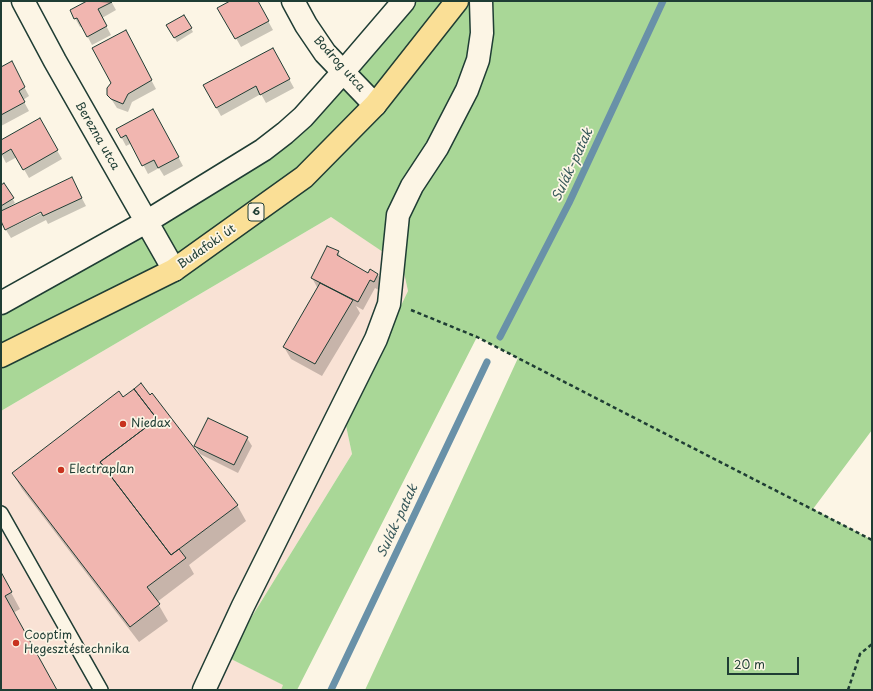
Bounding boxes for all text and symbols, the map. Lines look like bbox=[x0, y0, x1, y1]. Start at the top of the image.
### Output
street label: Bodrog utca bbox=[310, 33, 368, 95]
street label: Berezna utca bbox=[72, 99, 122, 173]
water label: Sulák-patak bbox=[549, 126, 597, 204]
road number: 6 bbox=[248, 203, 264, 221]
street label: Budafoki út bbox=[175, 222, 239, 272]
place label: Niedax bbox=[131, 417, 171, 431]
marker: Niedax bbox=[118, 419, 128, 429]
place label: Electraplan bbox=[69, 463, 134, 477]
marker: Electraplan bbox=[56, 465, 66, 475]
water label: Sulák-patak bbox=[374, 482, 422, 560]
place label: Cooptim Hegesztéstechnika bbox=[24, 629, 129, 657]
marker: Cooptim Hegesztéstechnika bbox=[11, 638, 21, 648]
scale bar bbox=[729, 649, 801, 675]
text: 20 m bbox=[734, 655, 765, 673]

